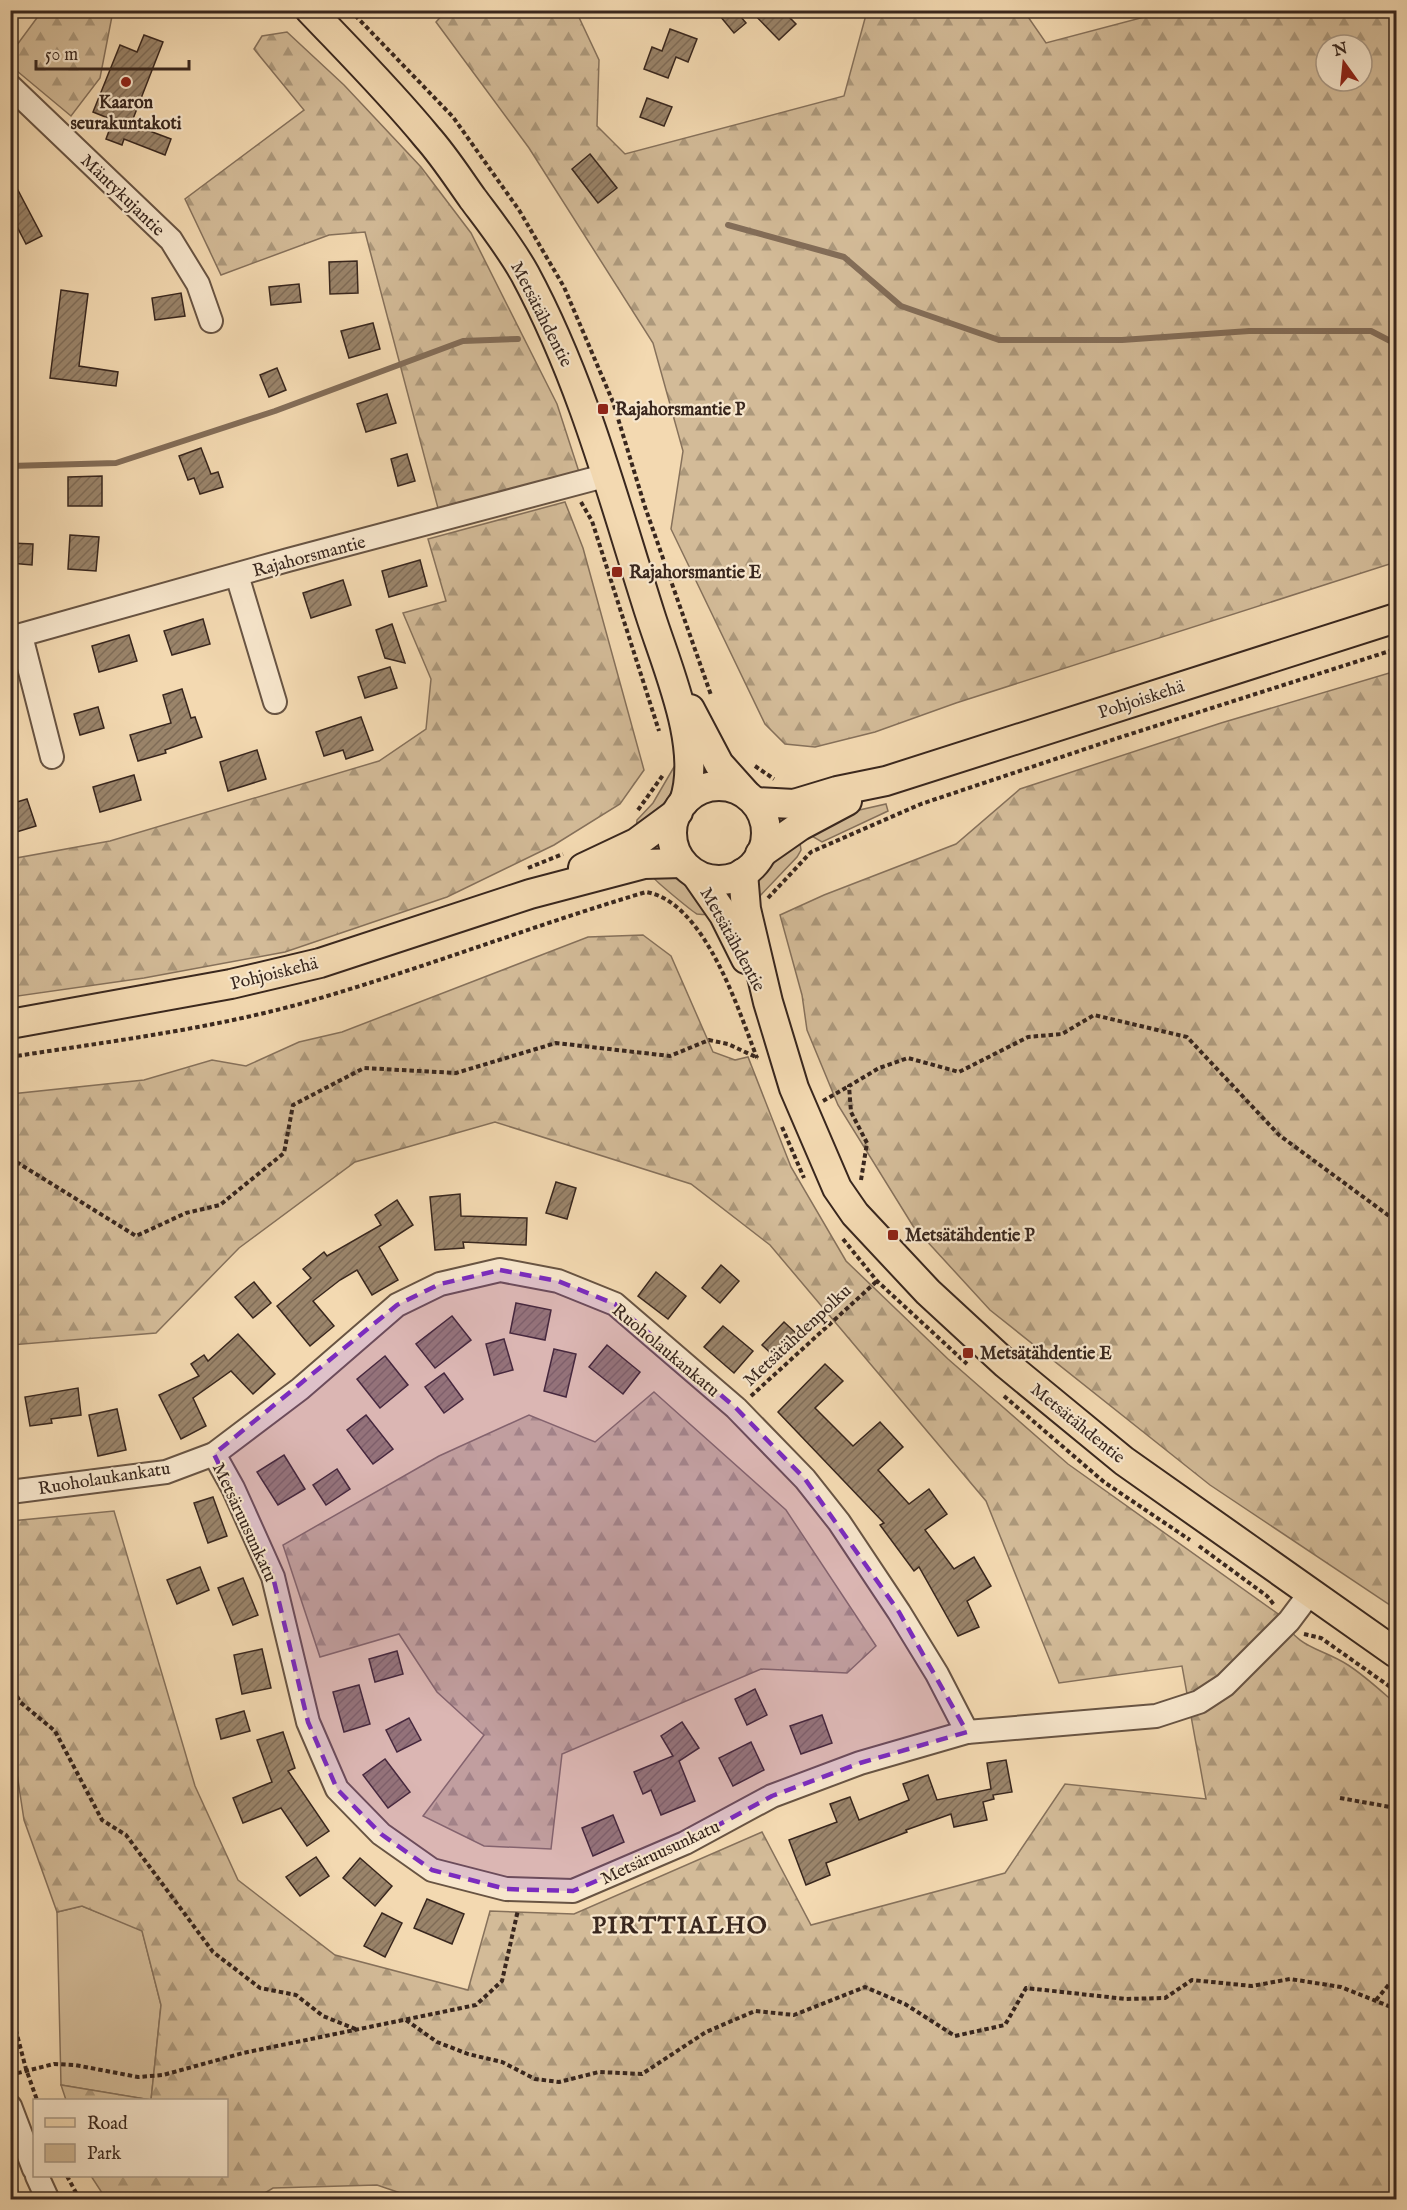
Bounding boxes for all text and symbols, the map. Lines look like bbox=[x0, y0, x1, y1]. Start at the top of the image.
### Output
scale bar bbox=[36, 33, 189, 71]
north arrow bbox=[1314, 33, 1374, 93]
text: N bbox=[1330, 39, 1350, 62]
text: 50 m bbox=[45, 44, 78, 67]
marker: Kaaron seurakuntakoti bbox=[119, 75, 133, 89]
place label: Kaaron seurakuntakoti bbox=[71, 92, 182, 136]
street label: Mäntykujantie bbox=[75, 150, 169, 242]
street label: Metsätähdentie bbox=[504, 258, 577, 371]
place label: Rajahorsmantie P bbox=[615, 399, 746, 422]
marker: Rajahorsmantie P bbox=[596, 402, 610, 416]
street label: Rajahorsmantie bbox=[250, 531, 368, 584]
place label: Rajahorsmantie E bbox=[629, 562, 762, 585]
marker: Rajahorsmantie E bbox=[610, 565, 624, 579]
street label: Pohjoiskehä bbox=[1095, 676, 1188, 725]
street label: Metsätähdentie bbox=[694, 884, 770, 996]
street label: Pohjoiskehä bbox=[228, 952, 321, 996]
place label: Metsätähdentie P bbox=[905, 1225, 1035, 1248]
marker: Metsätähdentie P bbox=[886, 1228, 900, 1242]
street label: Metsätähdenpolku bbox=[739, 1280, 857, 1392]
street label: Ruoholaukankatu bbox=[606, 1299, 724, 1403]
place label: Metsätähdentie E bbox=[980, 1343, 1112, 1366]
marker: Metsätähdentie E bbox=[961, 1346, 975, 1360]
street label: Metsätähdentie bbox=[1025, 1379, 1129, 1469]
street label: Ruoholaukankatu bbox=[36, 1458, 172, 1501]
street label: Metsäruusunkatu bbox=[206, 1459, 281, 1586]
street label: Metsäruusunkatu bbox=[597, 1816, 724, 1891]
district label: PIRTTIALHO bbox=[592, 1911, 768, 1942]
legend bbox=[33, 2099, 228, 2177]
text: Road bbox=[87, 2113, 128, 2136]
text: Park bbox=[87, 2143, 122, 2166]

